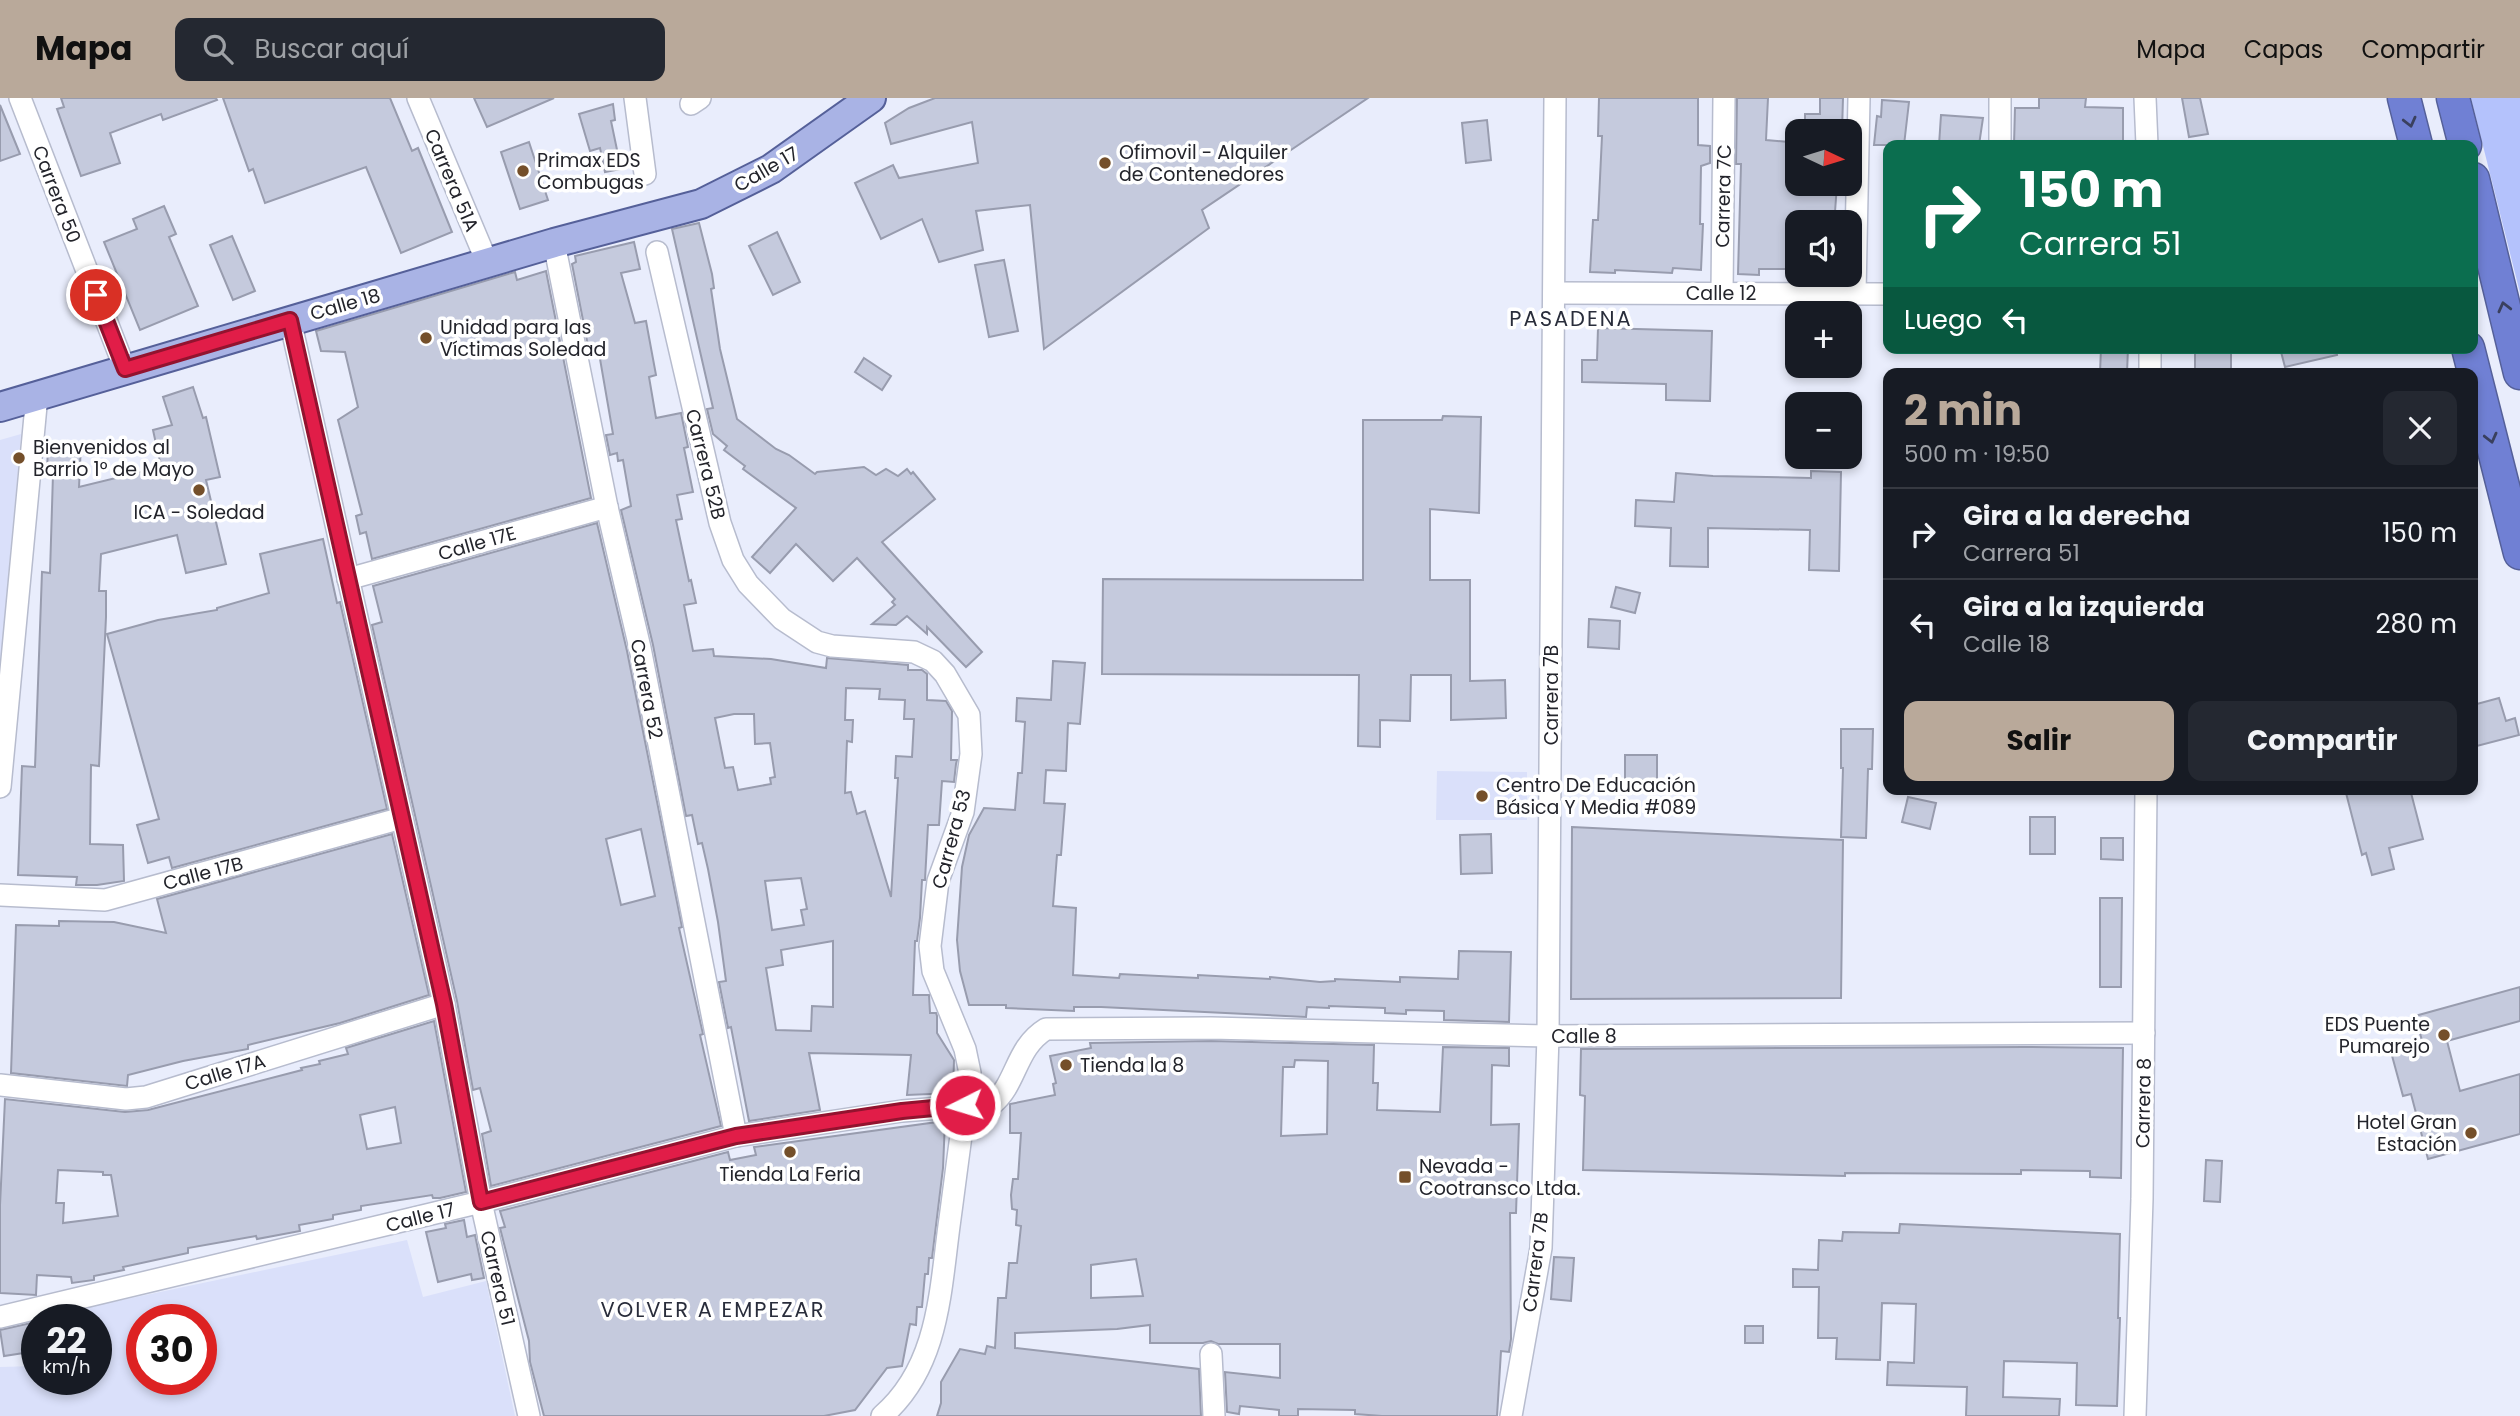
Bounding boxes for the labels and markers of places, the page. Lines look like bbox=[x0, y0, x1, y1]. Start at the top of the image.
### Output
place label: Ofimovil - Alquiler de Contenedores bbox=[1119, 139, 1288, 188]
place label: Primax EDS Combugas bbox=[537, 147, 644, 196]
marker: Ofimovil - Alquiler de Contenedores bbox=[1097, 155, 1113, 171]
marker: Primax EDS Combugas bbox=[515, 163, 531, 179]
pin bbox=[66, 265, 126, 325]
place label: Unidad para las Víctimas Soledad bbox=[440, 314, 606, 363]
marker: Unidad para las Víctimas Soledad bbox=[418, 330, 434, 346]
place label: Bienvenidos al Barrio 1° de Mayo bbox=[33, 434, 194, 483]
marker: Bienvenidos al Barrio 1° de Mayo bbox=[11, 450, 27, 466]
marker: ICA - Soledad bbox=[191, 482, 207, 498]
place label: ICA - Soledad bbox=[133, 499, 265, 526]
place label: Centro De Educación Básica Y Media #089 bbox=[1496, 772, 1696, 821]
marker: Centro De Educación Básica Y Media #089 bbox=[1474, 788, 1490, 804]
place label: EDS Puente Pumarejo bbox=[2325, 1011, 2430, 1060]
marker: EDS Puente Pumarejo bbox=[2436, 1027, 2452, 1043]
place label: Tienda la 8 bbox=[1080, 1052, 1184, 1079]
marker: Tienda la 8 bbox=[1058, 1057, 1074, 1073]
place label: Hotel Gran Estación bbox=[2356, 1109, 2457, 1158]
marker: Hotel Gran Estación bbox=[2463, 1125, 2479, 1141]
marker: Tienda La Feria bbox=[782, 1144, 798, 1160]
place label: Nevada - Cootransco Ltda. bbox=[1419, 1153, 1580, 1202]
place label: Tienda La Feria bbox=[719, 1161, 861, 1188]
marker: Nevada - Cootransco Ltda. bbox=[1397, 1169, 1413, 1185]

